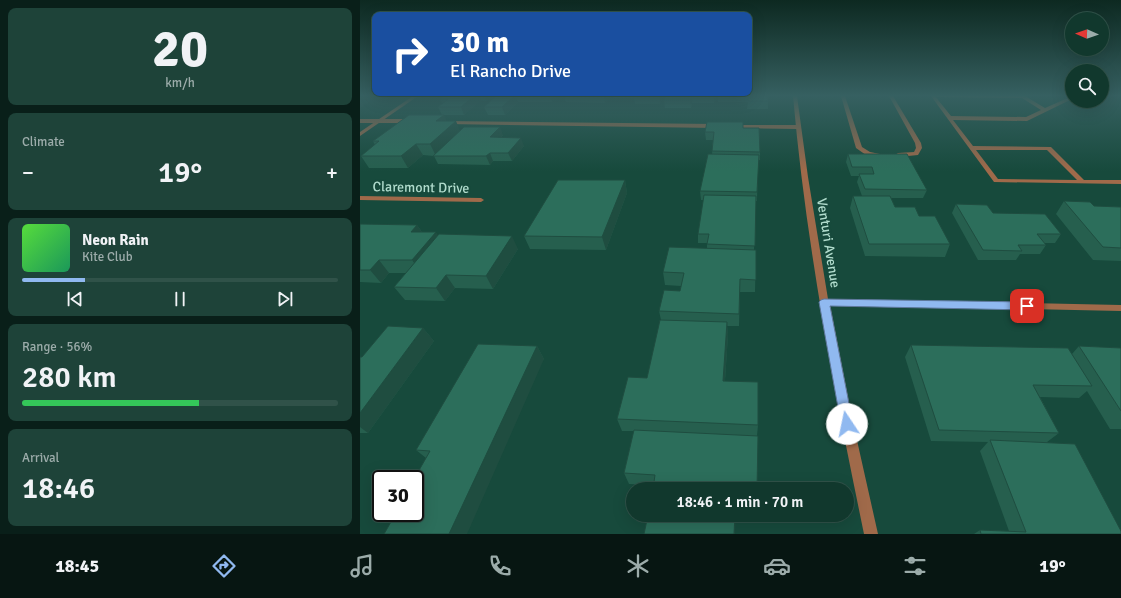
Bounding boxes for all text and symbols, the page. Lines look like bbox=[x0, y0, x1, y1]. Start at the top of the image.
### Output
north arrow bbox=[1065, 12, 1109, 56]
map controls bbox=[1065, 12, 1109, 108]
text: 20 bbox=[152, 17, 208, 81]
text: 30 m bbox=[450, 26, 509, 60]
icon: right bbox=[384, 28, 436, 80]
text: El Rancho Drive bbox=[450, 60, 571, 82]
button: search bbox=[1065, 64, 1109, 108]
text: km/h bbox=[165, 75, 195, 91]
text: Climate bbox=[22, 134, 65, 150]
text: 19° bbox=[158, 154, 202, 191]
text: − bbox=[22, 159, 34, 186]
text: + bbox=[326, 159, 338, 186]
street label: Claremont Drive bbox=[372, 178, 470, 197]
street label: Venturi Avenue bbox=[813, 197, 844, 289]
text: Neon Rain bbox=[82, 231, 149, 249]
text: Kite Club bbox=[82, 249, 133, 265]
icon: previous bbox=[64, 288, 86, 310]
icon: pause bbox=[169, 288, 191, 310]
icon: next bbox=[274, 288, 296, 310]
pin bbox=[1010, 289, 1044, 323]
icon: arrive bbox=[1016, 295, 1038, 317]
text: Range · 56% bbox=[22, 339, 92, 355]
text: 280 km bbox=[22, 359, 117, 396]
position arrow bbox=[826, 403, 868, 445]
text: Arrival bbox=[22, 450, 59, 466]
text: 18:46 bbox=[22, 470, 95, 507]
speed limit sign: 30 bbox=[372, 470, 424, 522]
text: 18:46 · 1 min · 70 m bbox=[677, 493, 803, 511]
icon: directions bbox=[210, 552, 238, 580]
icon: music bbox=[348, 552, 376, 580]
icon: phone bbox=[486, 552, 514, 580]
icon: climate bbox=[624, 552, 652, 580]
icon: car bbox=[763, 552, 791, 580]
icon: filters bbox=[901, 552, 929, 580]
text: 18:45 bbox=[55, 555, 99, 577]
text: 19° bbox=[1039, 555, 1066, 577]

